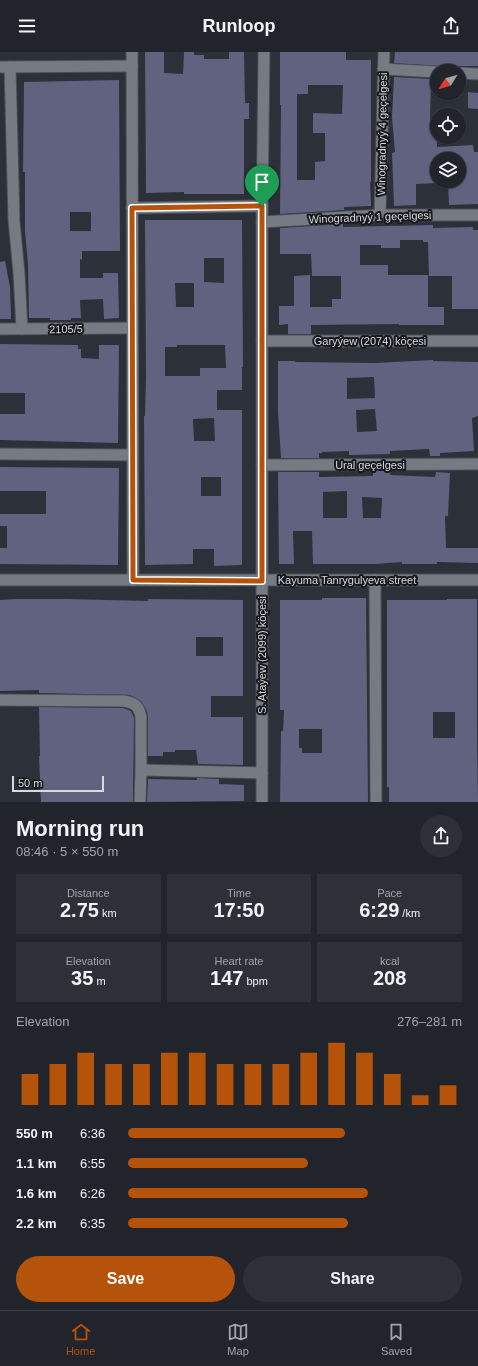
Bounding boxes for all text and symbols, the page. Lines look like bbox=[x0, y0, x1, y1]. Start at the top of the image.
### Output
icon: menu bbox=[16, 15, 38, 37]
icon: share bbox=[440, 15, 462, 37]
text: Runloop bbox=[203, 16, 275, 36]
north arrow bbox=[430, 64, 466, 100]
map controls bbox=[430, 64, 466, 188]
street label: Winogradnyý 4 geçelgesi bbox=[375, 72, 389, 196]
button: locate bbox=[430, 108, 466, 144]
button: layers bbox=[430, 152, 466, 188]
pin bbox=[245, 165, 279, 206]
icon: arrive bbox=[251, 171, 273, 193]
street label: Winogradnyý 1 geçelgesi bbox=[308, 209, 432, 225]
street label: 2105/5 bbox=[49, 323, 83, 335]
street label: Garyýew (2074) köçesi bbox=[314, 335, 426, 347]
street label: Ural geçelgesi bbox=[335, 459, 405, 471]
street label: Kayuma Tanrygulyeva street bbox=[278, 574, 416, 586]
street label: S. Ataýew (2099) köçesi bbox=[256, 596, 268, 714]
scale bar bbox=[12, 774, 104, 793]
text: 50 m bbox=[18, 777, 42, 789]
button: share bbox=[420, 815, 462, 857]
text: Morning run bbox=[16, 816, 144, 841]
text: 08:46 · 5 × 550 m bbox=[16, 844, 118, 859]
text: Distance bbox=[67, 887, 110, 899]
text: Time bbox=[227, 887, 251, 899]
text: Pace bbox=[377, 887, 402, 899]
text: 2.75 bbox=[60, 899, 99, 921]
text: 17:50 bbox=[213, 899, 265, 921]
text: 6:29 bbox=[359, 899, 399, 921]
text: km bbox=[99, 907, 117, 919]
text: /km bbox=[399, 907, 420, 919]
text: Elevation bbox=[66, 955, 111, 967]
text: Heart rate bbox=[215, 955, 263, 967]
text: kcal bbox=[380, 955, 399, 967]
text: 35 bbox=[71, 967, 93, 989]
text: 147 bbox=[210, 967, 243, 989]
text: 208 bbox=[373, 967, 406, 989]
text: m bbox=[93, 975, 106, 987]
text: bpm bbox=[243, 975, 268, 987]
text: Elevation bbox=[16, 1014, 69, 1029]
text: 276–281 m bbox=[397, 1014, 462, 1029]
text: 550 m bbox=[16, 1126, 53, 1141]
text: 6:36 bbox=[80, 1126, 105, 1141]
text: 1.1 km bbox=[16, 1156, 56, 1171]
text: 6:55 bbox=[80, 1156, 105, 1171]
text: 1.6 km bbox=[16, 1186, 56, 1201]
text: 6:26 bbox=[80, 1186, 105, 1201]
text: 2.2 km bbox=[16, 1216, 56, 1231]
text: 6:35 bbox=[80, 1216, 105, 1231]
button: Save bbox=[16, 1256, 235, 1302]
button: Share bbox=[243, 1256, 462, 1302]
tab: Home bbox=[66, 1321, 95, 1357]
tab: Map bbox=[227, 1321, 249, 1357]
tab: Saved bbox=[381, 1321, 412, 1357]

